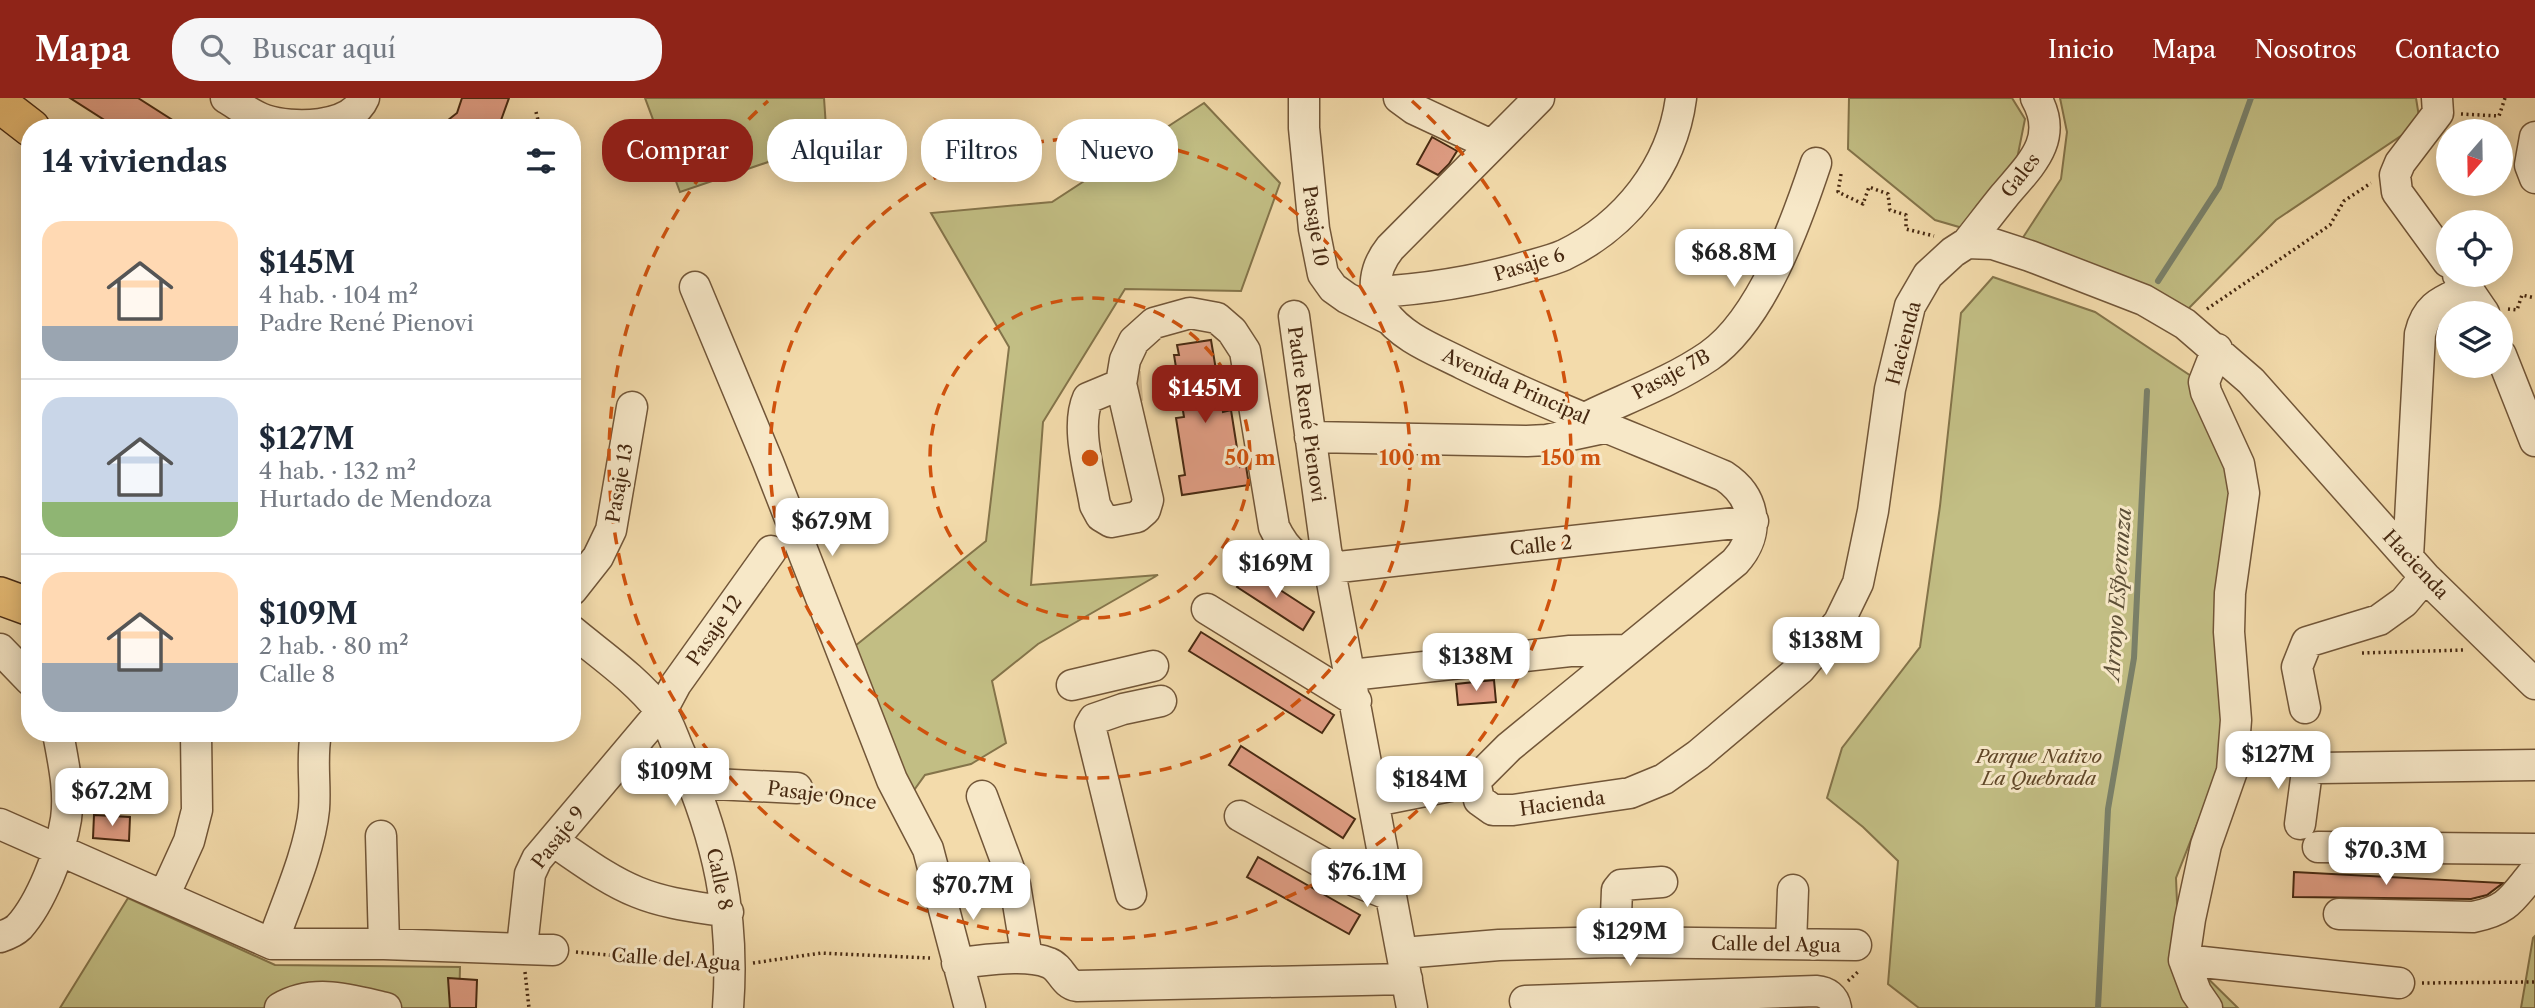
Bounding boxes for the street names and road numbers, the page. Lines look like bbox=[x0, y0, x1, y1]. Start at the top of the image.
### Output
street label: Gales bbox=[1996, 149, 2045, 202]
street label: Pasaje 10 bbox=[1298, 184, 1333, 268]
street label: Pasaje 6 bbox=[1491, 243, 1567, 286]
street label: Hacienda bbox=[1881, 299, 1926, 388]
street label: Padre René Pienovi bbox=[1283, 325, 1330, 504]
street label: Avenida Principal bbox=[1438, 343, 1593, 429]
street label: Pasaje 7B bbox=[1629, 344, 1714, 404]
street label: Pasaje 13 bbox=[601, 442, 638, 525]
street label: Hacienda bbox=[2378, 525, 2453, 604]
street label: Calle 2 bbox=[1509, 531, 1573, 560]
street label: Pasaje 12 bbox=[682, 591, 747, 670]
street label: Pasaje Once bbox=[766, 776, 878, 815]
street label: Hacienda bbox=[1518, 786, 1606, 821]
street label: Pasaje 9 bbox=[527, 802, 590, 873]
street label: Calle 8 bbox=[702, 846, 737, 912]
street label: Calle del Agua bbox=[1711, 932, 1841, 957]
street label: Calle del Agua bbox=[611, 944, 741, 975]

